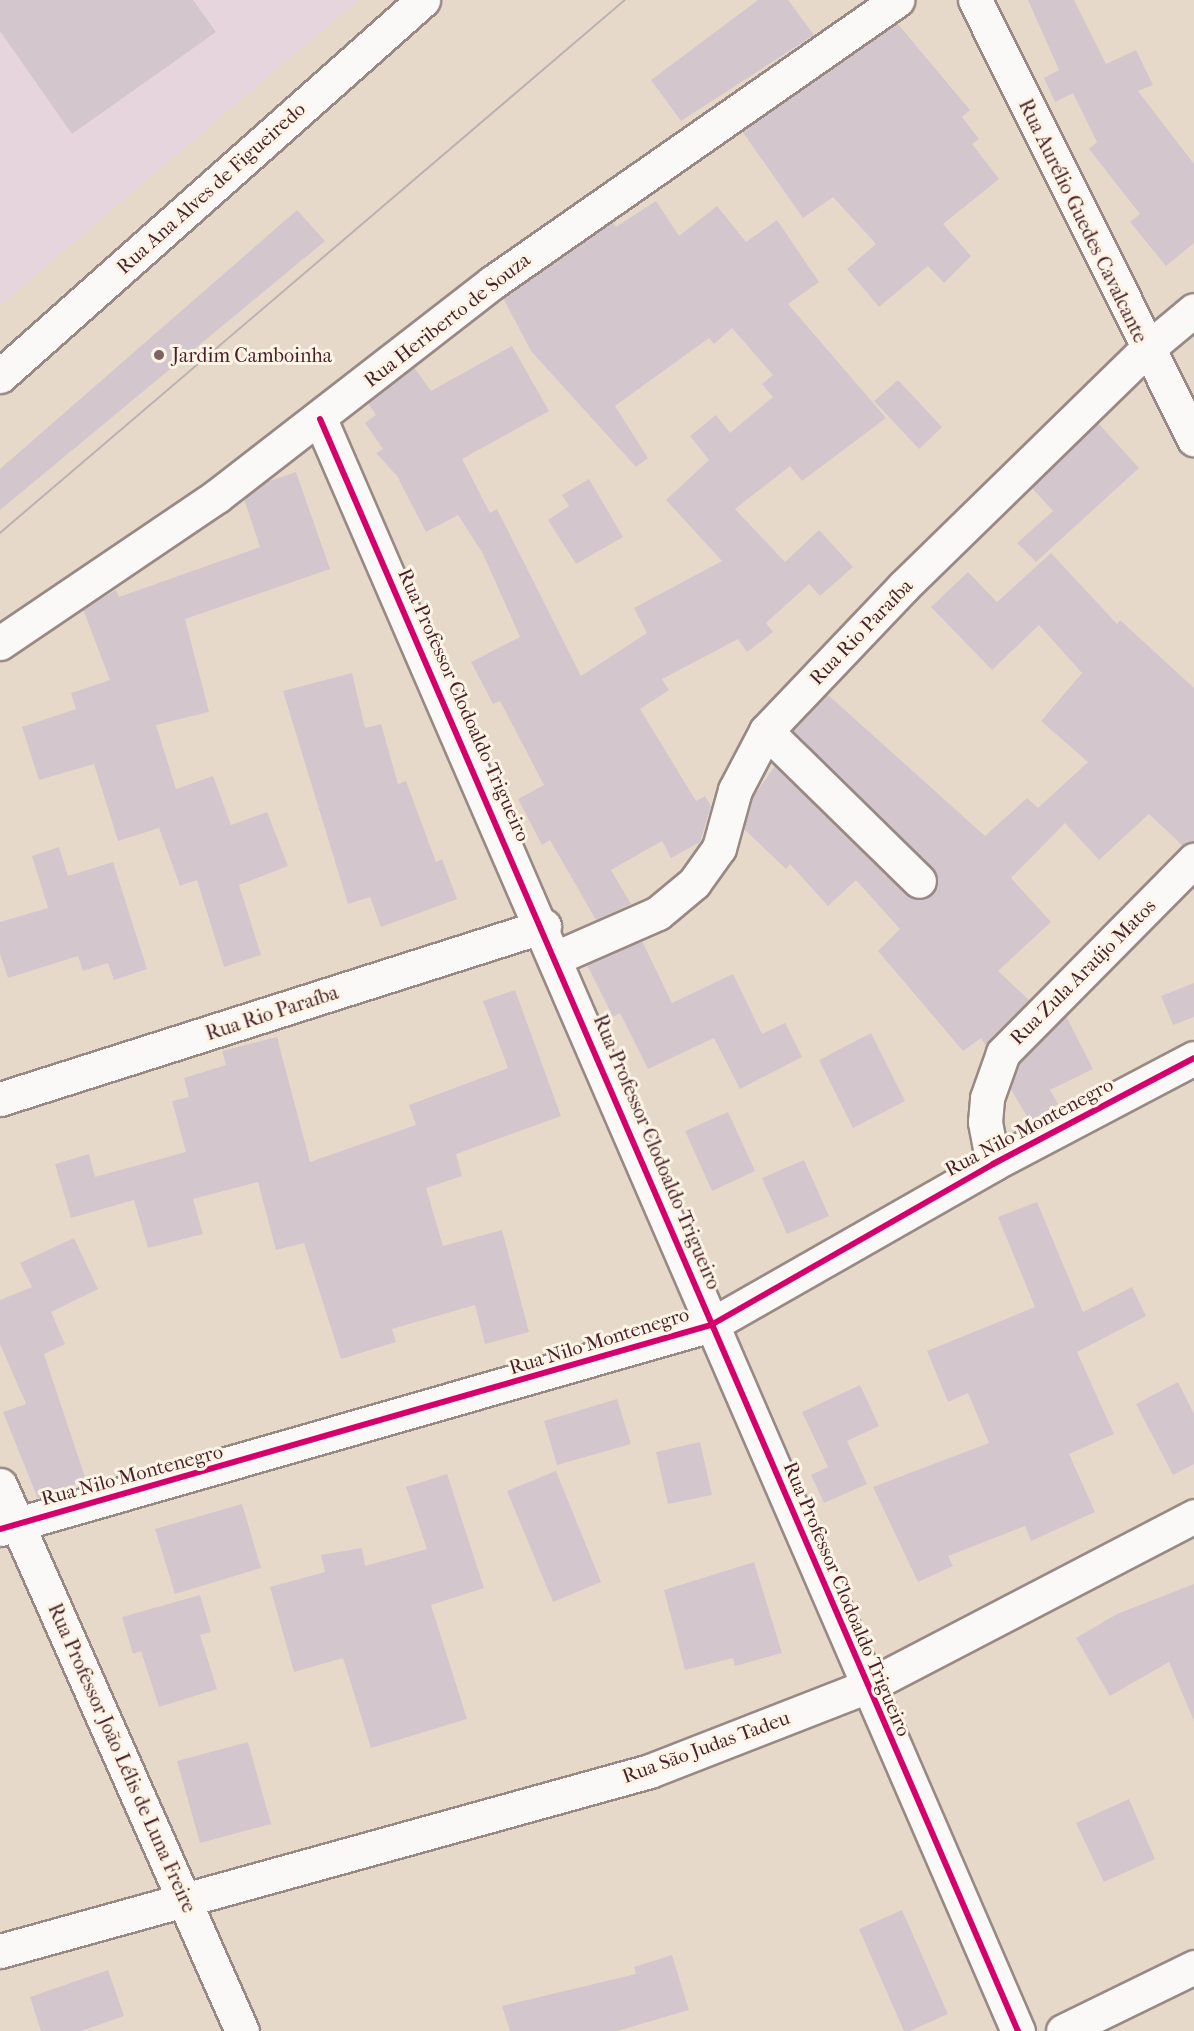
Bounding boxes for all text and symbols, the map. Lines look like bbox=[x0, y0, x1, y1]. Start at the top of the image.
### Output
street label: Rua Aurélio Guedes Cavalcante bbox=[1013, 95, 1153, 347]
street label: Rua Ana Alves de Figueiredo bbox=[112, 97, 310, 279]
street label: Rua Heriberto de Souza bbox=[359, 248, 535, 392]
place label: Jardim Camboinha bbox=[172, 343, 332, 367]
marker: Jardim Camboinha bbox=[150, 346, 168, 364]
street label: Rua Professor Clodoaldo Trigueiro bbox=[393, 565, 535, 845]
street label: Rua Rio Paraíba bbox=[804, 574, 918, 690]
street label: Rua Zula Araújo Matos bbox=[1005, 894, 1161, 1050]
street label: Rua Rio Paraíba bbox=[203, 980, 341, 1046]
street label: Rua Professor Clodoaldo Trigueiro bbox=[588, 1011, 726, 1293]
street label: Rua Nilo Montenegro bbox=[941, 1073, 1117, 1181]
street label: Rua Nilo Montenegro bbox=[506, 1302, 692, 1380]
street label: Rua Nilo Montenegro bbox=[39, 1439, 225, 1511]
street label: Rua Professor Clodoaldo Trigueiro bbox=[778, 1458, 916, 1740]
street label: Rua Professor João Lélis de Luna Freire bbox=[43, 1600, 201, 1916]
street label: Rua São Judas Tadeu bbox=[619, 1706, 793, 1788]

